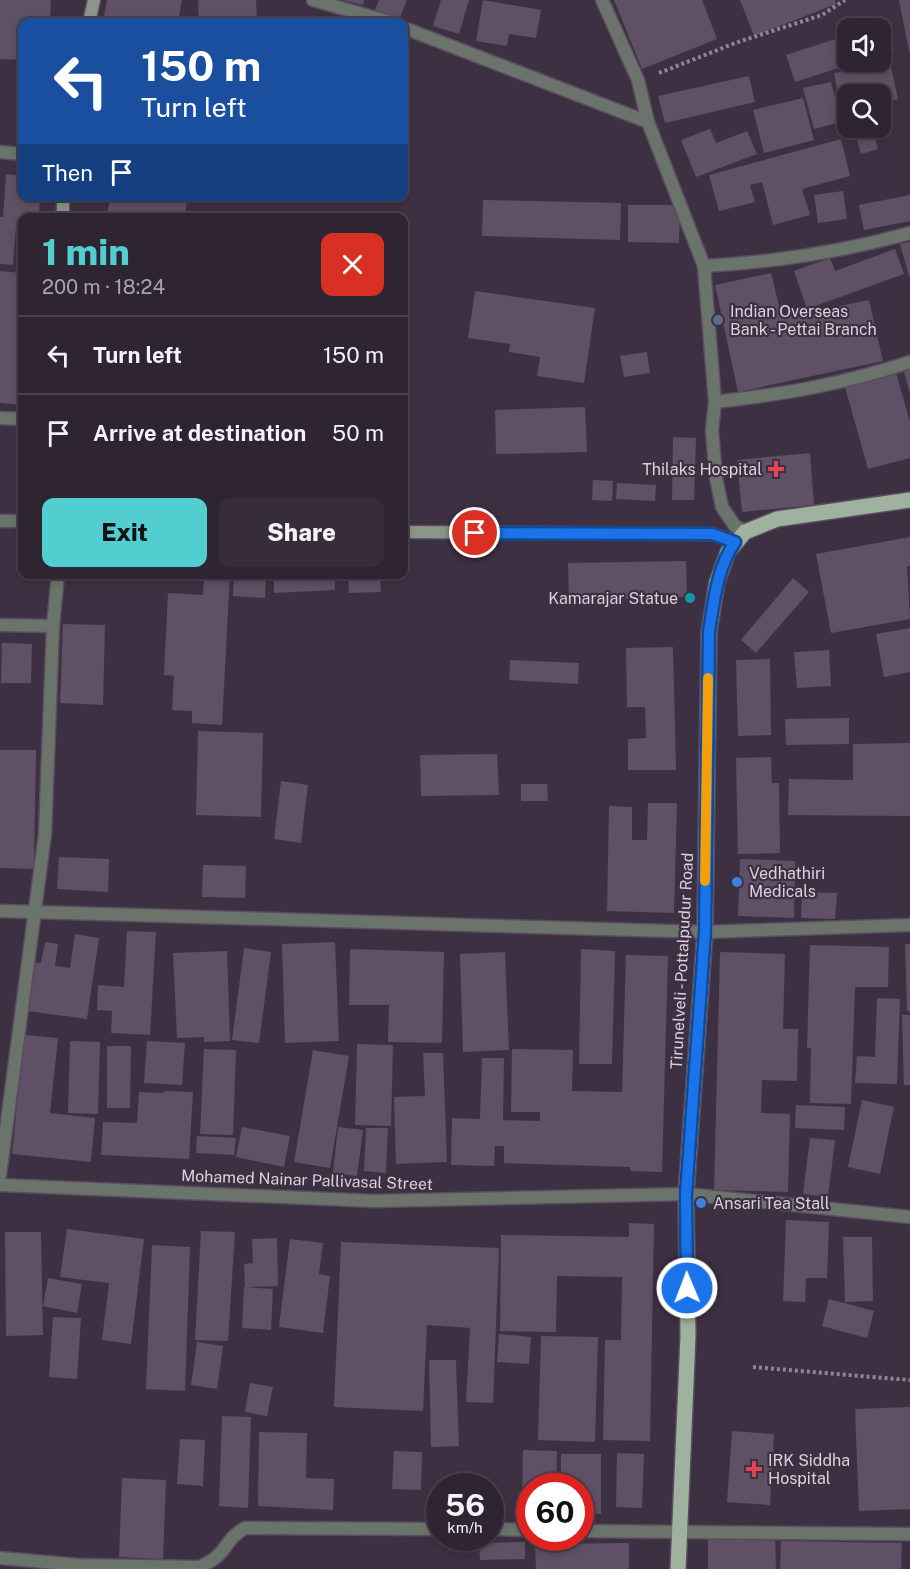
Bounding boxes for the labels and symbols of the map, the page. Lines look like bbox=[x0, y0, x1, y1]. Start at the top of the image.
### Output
place label: Indian Overseas Bank - Pettai Branch bbox=[730, 302, 877, 339]
marker: Indian Overseas Bank - Pettai Branch bbox=[711, 313, 725, 327]
place label: Thilaks Hospital bbox=[642, 460, 762, 479]
marker: Thilaks Hospital bbox=[767, 460, 785, 478]
pin bbox=[449, 507, 500, 558]
place label: Kamarajar Statue bbox=[548, 589, 678, 608]
marker: Kamarajar Statue bbox=[683, 591, 697, 605]
street label: Tirunelveli - Pottalpudur Road bbox=[667, 852, 697, 1070]
place label: Vedhathiri Medicals bbox=[749, 864, 825, 901]
marker: Vedhathiri Medicals bbox=[730, 875, 744, 889]
street label: Mohamed Nainar Pallivasal Street bbox=[181, 1166, 433, 1194]
place label: Ansari Tea Stall bbox=[713, 1194, 830, 1213]
marker: Ansari Tea Stall bbox=[694, 1196, 708, 1210]
position arrow bbox=[655, 1256, 719, 1320]
place label: IRK Siddha Hospital bbox=[768, 1451, 850, 1488]
marker: IRK Siddha Hospital bbox=[745, 1460, 763, 1478]
speed limit sign: 60 bbox=[516, 1473, 594, 1551]

